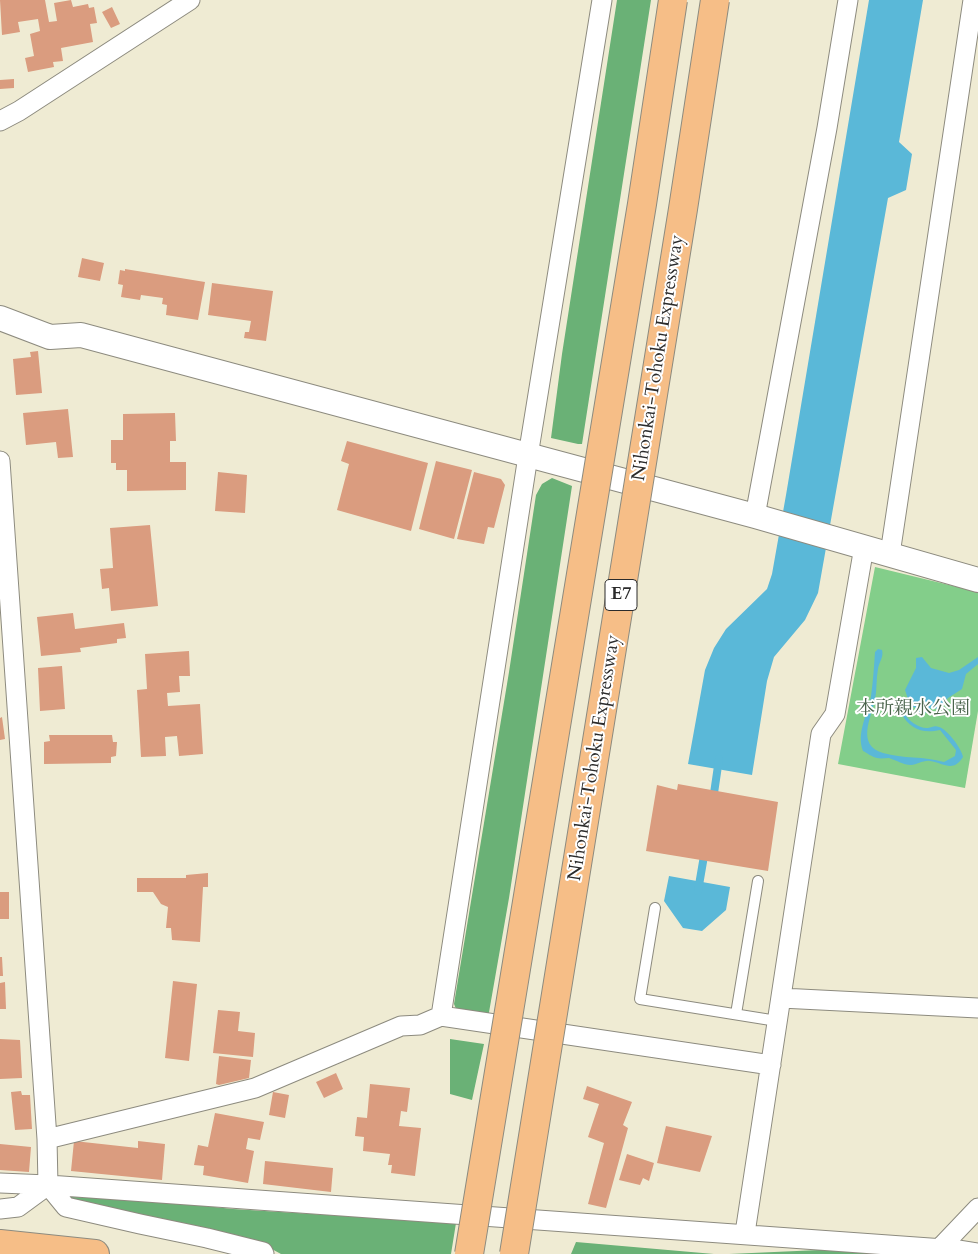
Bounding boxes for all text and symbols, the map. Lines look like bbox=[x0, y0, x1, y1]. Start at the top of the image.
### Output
street label: Nihonkai-Tohoku Expressway bbox=[628, 233, 690, 483]
road number: E7 bbox=[605, 580, 637, 610]
street label: Nihonkai-Tohoku Expressway bbox=[564, 633, 626, 883]
park label: 本所親水公園 bbox=[856, 699, 970, 721]

